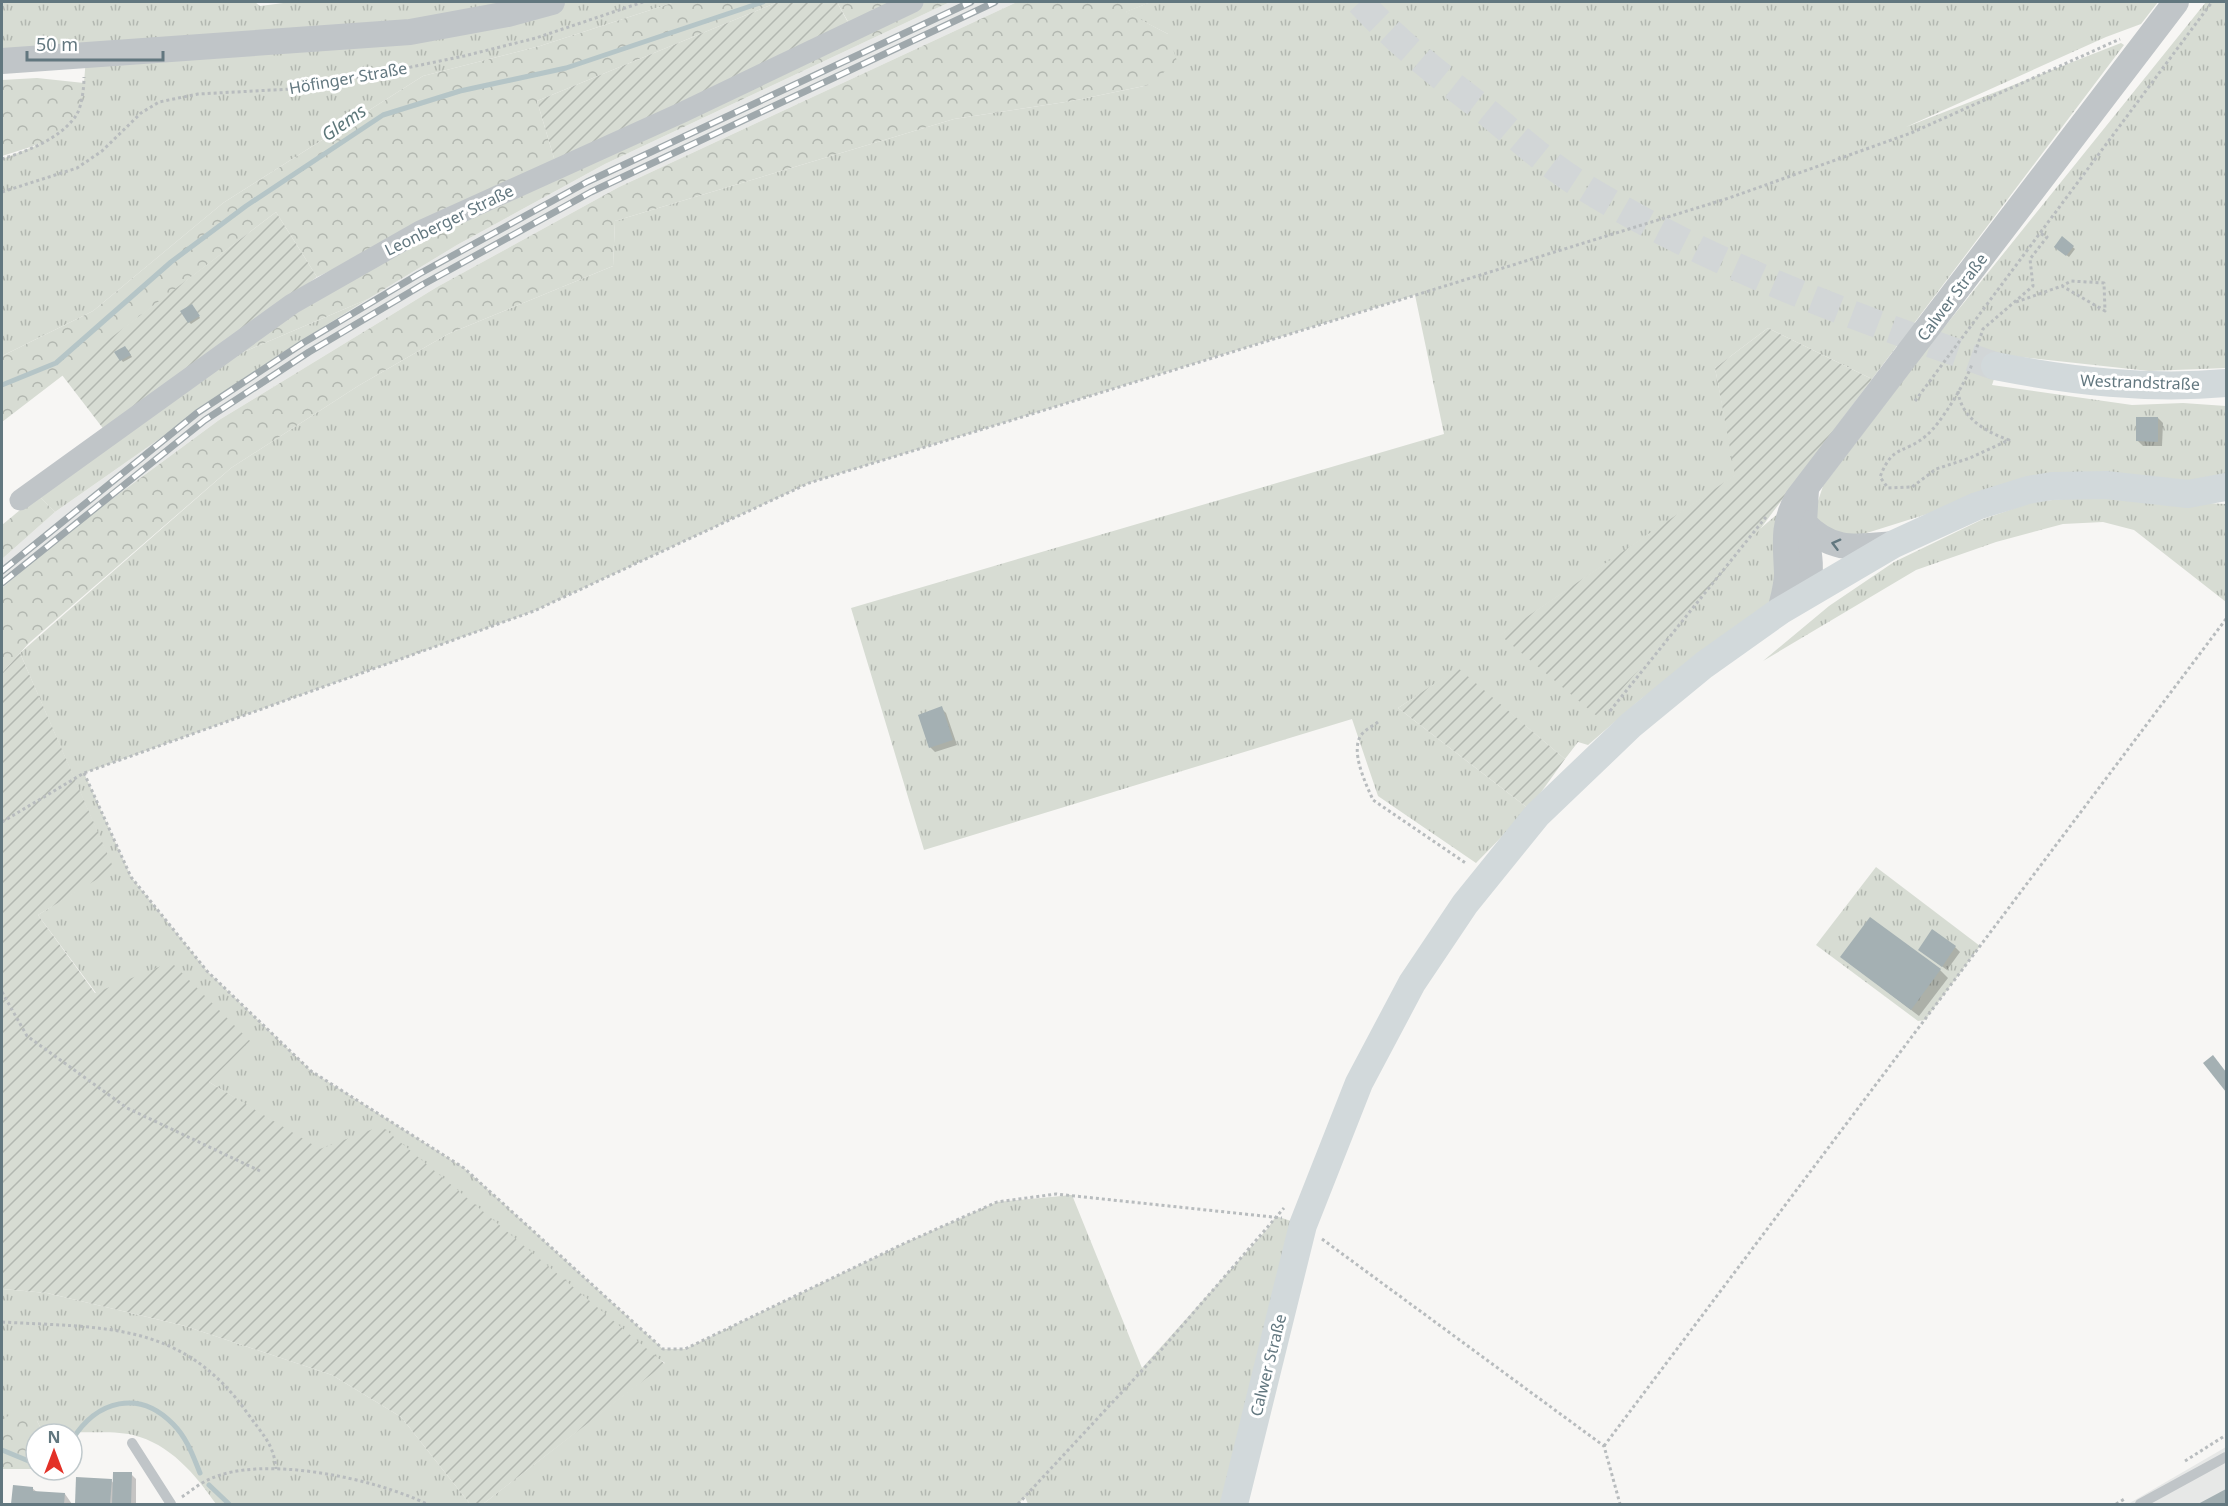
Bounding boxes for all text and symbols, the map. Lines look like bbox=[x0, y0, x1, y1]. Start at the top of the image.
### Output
scale bar bbox=[27, 24, 164, 62]
text: 50 m bbox=[36, 32, 78, 56]
street label: Höfinger Straße bbox=[287, 57, 409, 99]
water label: Glems bbox=[316, 98, 371, 146]
street label: Leonberger Straße bbox=[381, 179, 517, 261]
street label: Calwer Straße bbox=[1912, 249, 1992, 345]
street label: Westrandstraße bbox=[2080, 369, 2200, 395]
one-way arrow bbox=[1831, 538, 1841, 551]
street label: Calwer Straße bbox=[1245, 1312, 1291, 1418]
north arrow bbox=[24, 1422, 84, 1482]
text: N bbox=[47, 1426, 61, 1448]

